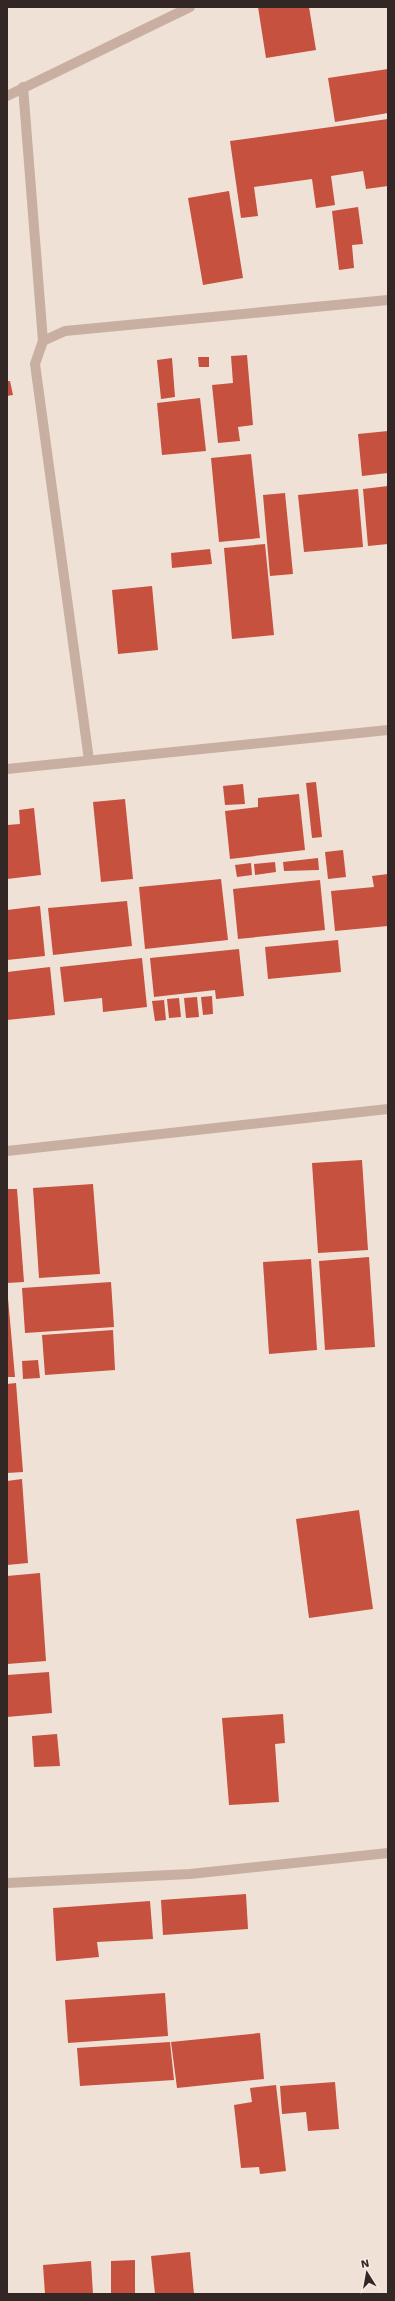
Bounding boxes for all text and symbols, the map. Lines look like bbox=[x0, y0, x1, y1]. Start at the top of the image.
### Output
north arrow bbox=[347, 2253, 387, 2293]
text: N bbox=[360, 2257, 370, 2271]

